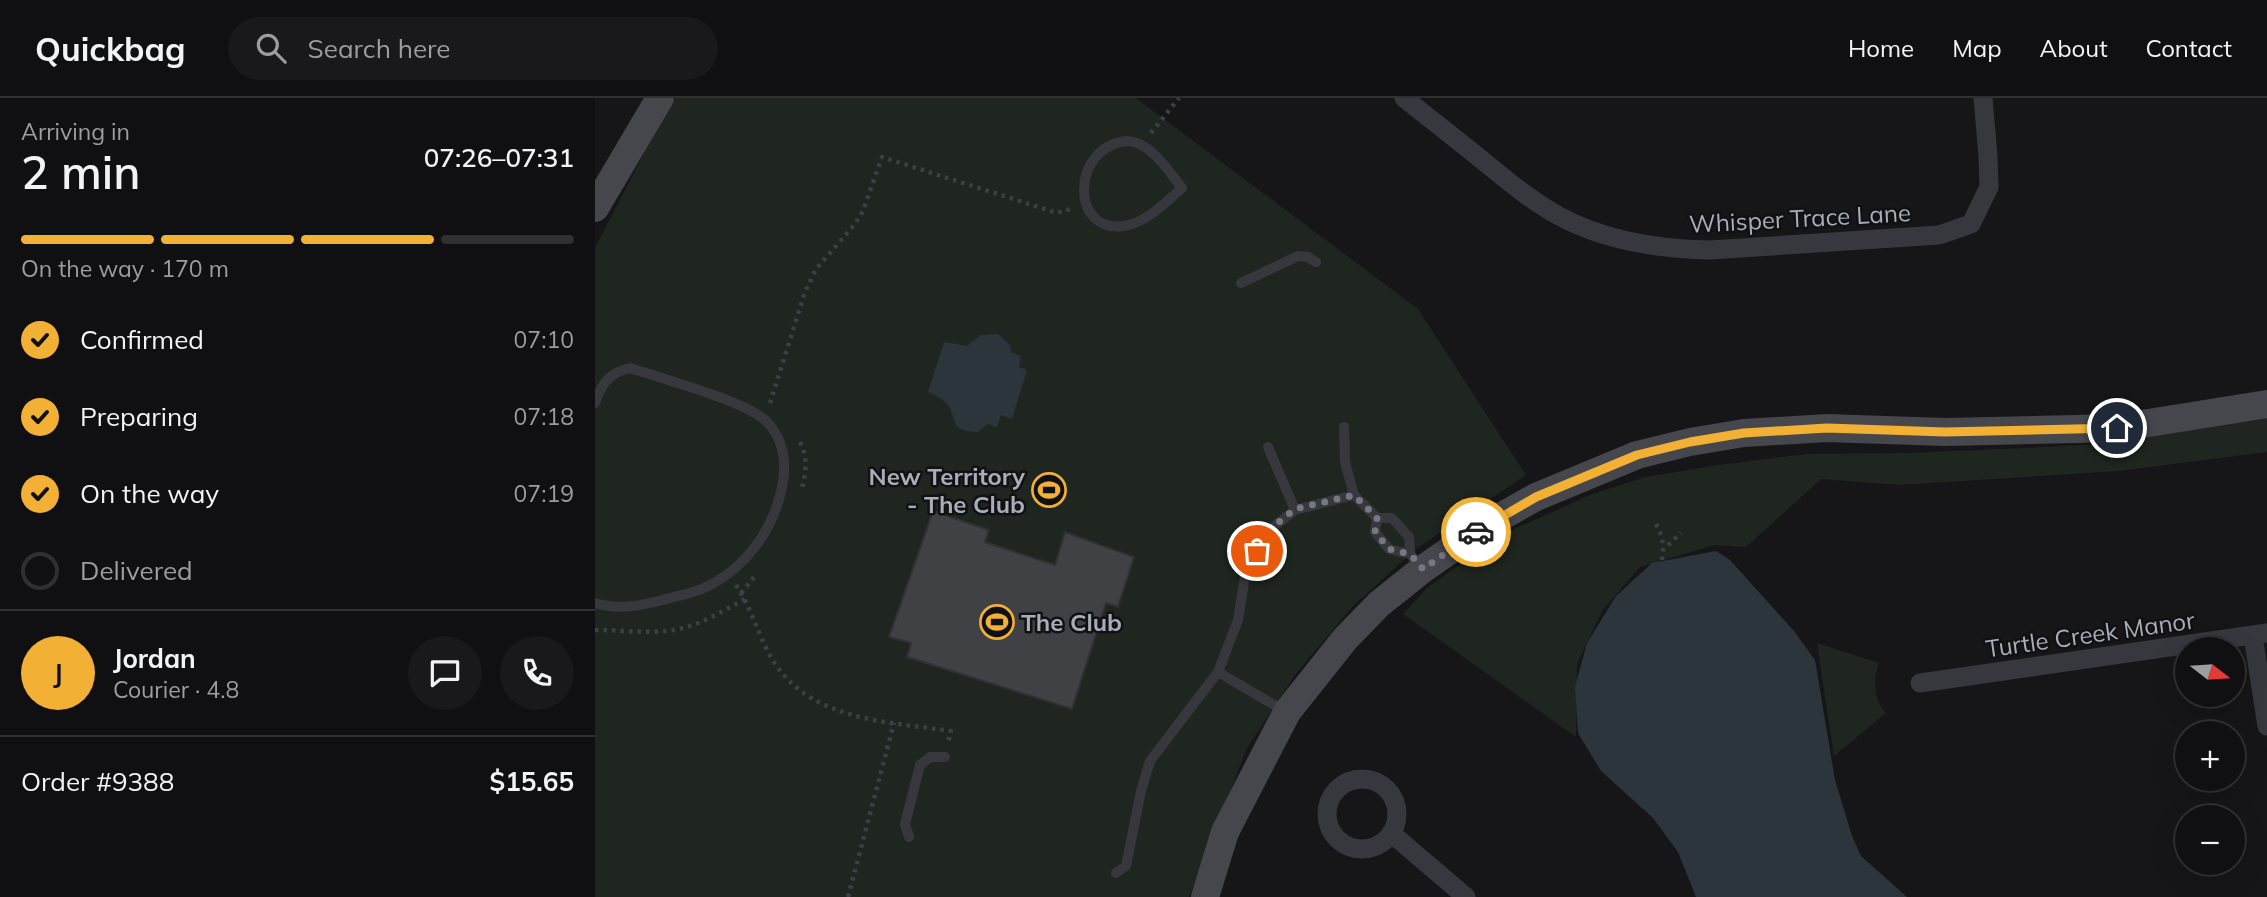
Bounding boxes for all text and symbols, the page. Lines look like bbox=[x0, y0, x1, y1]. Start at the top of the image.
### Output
search box bbox=[228, 17, 718, 80]
text: Quickbag bbox=[35, 28, 186, 69]
icon: search bbox=[252, 29, 290, 67]
text: Search here bbox=[308, 32, 450, 65]
text: Home bbox=[1848, 33, 1914, 63]
text: Map bbox=[1952, 33, 2002, 63]
text: About bbox=[2040, 33, 2108, 63]
text: Contact bbox=[2146, 33, 2232, 63]
text: Arriving in bbox=[21, 117, 130, 146]
text: 07:26–07:31 bbox=[424, 141, 574, 174]
text: 2 min bbox=[21, 143, 140, 201]
street label: Whisper Trace Lane bbox=[1688, 197, 1912, 239]
text: On the way · 170 m bbox=[21, 254, 229, 283]
icon: check bbox=[21, 321, 59, 359]
text: Confirmed bbox=[80, 323, 204, 356]
text: 07:10 bbox=[514, 325, 574, 354]
icon: check bbox=[21, 398, 59, 436]
pin bbox=[2087, 398, 2147, 458]
text: Preparing bbox=[80, 400, 198, 433]
text: 07:18 bbox=[514, 402, 574, 431]
icon: home bbox=[2098, 409, 2136, 447]
place label: New Territory - The Club bbox=[869, 461, 1026, 519]
sports icon: New Territory - The Club bbox=[1030, 471, 1068, 509]
icon: check bbox=[21, 475, 59, 513]
text: On the way bbox=[80, 477, 219, 510]
text: 07:19 bbox=[514, 479, 574, 508]
courier bbox=[1441, 497, 1511, 567]
icon: car bbox=[1457, 513, 1495, 551]
pin bbox=[1227, 521, 1287, 581]
icon: bag bbox=[1238, 532, 1276, 570]
text: Delivered bbox=[80, 554, 193, 587]
sports icon: The Club bbox=[978, 603, 1016, 641]
street label: Turtle Creek Manor bbox=[1984, 604, 2197, 664]
place label: The Club bbox=[1021, 607, 1122, 637]
button: chat bbox=[408, 636, 482, 710]
button: phone bbox=[500, 636, 574, 710]
north arrow bbox=[2175, 637, 2245, 707]
map controls bbox=[2175, 637, 2245, 875]
text: Jordan bbox=[113, 642, 196, 675]
text: J bbox=[53, 657, 63, 690]
text: Courier · 4.8 bbox=[113, 675, 239, 704]
button: + bbox=[2175, 721, 2245, 791]
text: Order #9388 bbox=[21, 765, 174, 798]
text: $15.65 bbox=[490, 765, 574, 798]
button: − bbox=[2175, 805, 2245, 875]

